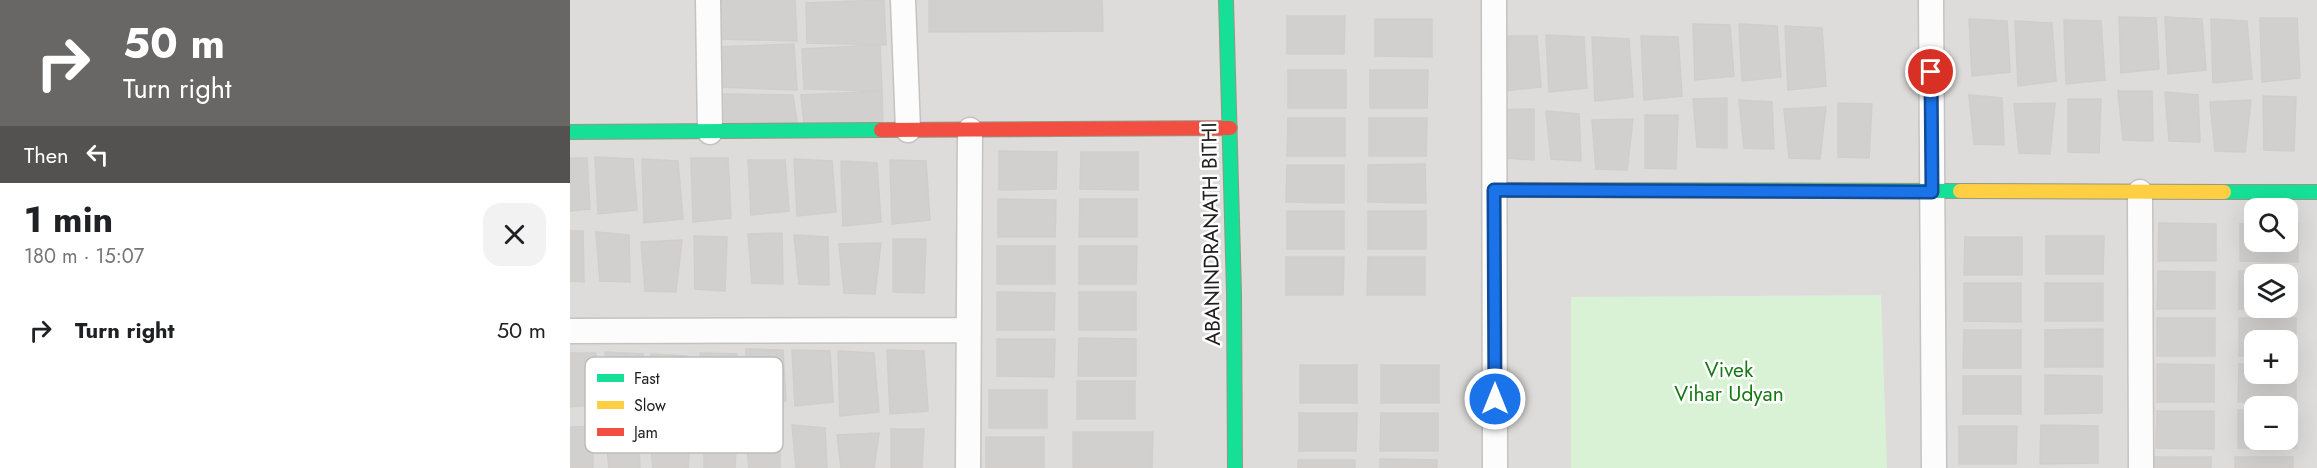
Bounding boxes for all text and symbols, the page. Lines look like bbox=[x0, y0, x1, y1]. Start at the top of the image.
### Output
text: 50 m bbox=[123, 13, 225, 74]
icon: right bbox=[24, 24, 102, 102]
pin bbox=[1905, 46, 1956, 97]
icon: arrive bbox=[1914, 55, 1947, 88]
text: Turn right bbox=[123, 69, 231, 108]
street label: ABANINDRANATH BITHI bbox=[1194, 122, 1228, 346]
icon: left bbox=[81, 138, 114, 171]
text: Then bbox=[24, 139, 69, 171]
text: 1 min bbox=[24, 193, 113, 245]
map controls bbox=[2244, 198, 2298, 450]
button: search bbox=[2244, 198, 2298, 252]
button: close bbox=[483, 203, 546, 266]
text: 180 m · 15:07 bbox=[24, 242, 144, 271]
button: layers bbox=[2244, 264, 2298, 318]
icon: right bbox=[24, 314, 57, 347]
text: Turn right bbox=[75, 314, 175, 346]
text: 50 m bbox=[497, 314, 546, 346]
button: + bbox=[2244, 330, 2298, 384]
park label: Vivek Vihar Udyan bbox=[1674, 355, 1784, 409]
legend bbox=[585, 357, 783, 453]
text: Fast bbox=[634, 367, 660, 390]
position arrow bbox=[1463, 367, 1527, 431]
text: Slow bbox=[634, 394, 666, 417]
button: − bbox=[2244, 396, 2298, 450]
text: Jam bbox=[632, 421, 658, 444]

